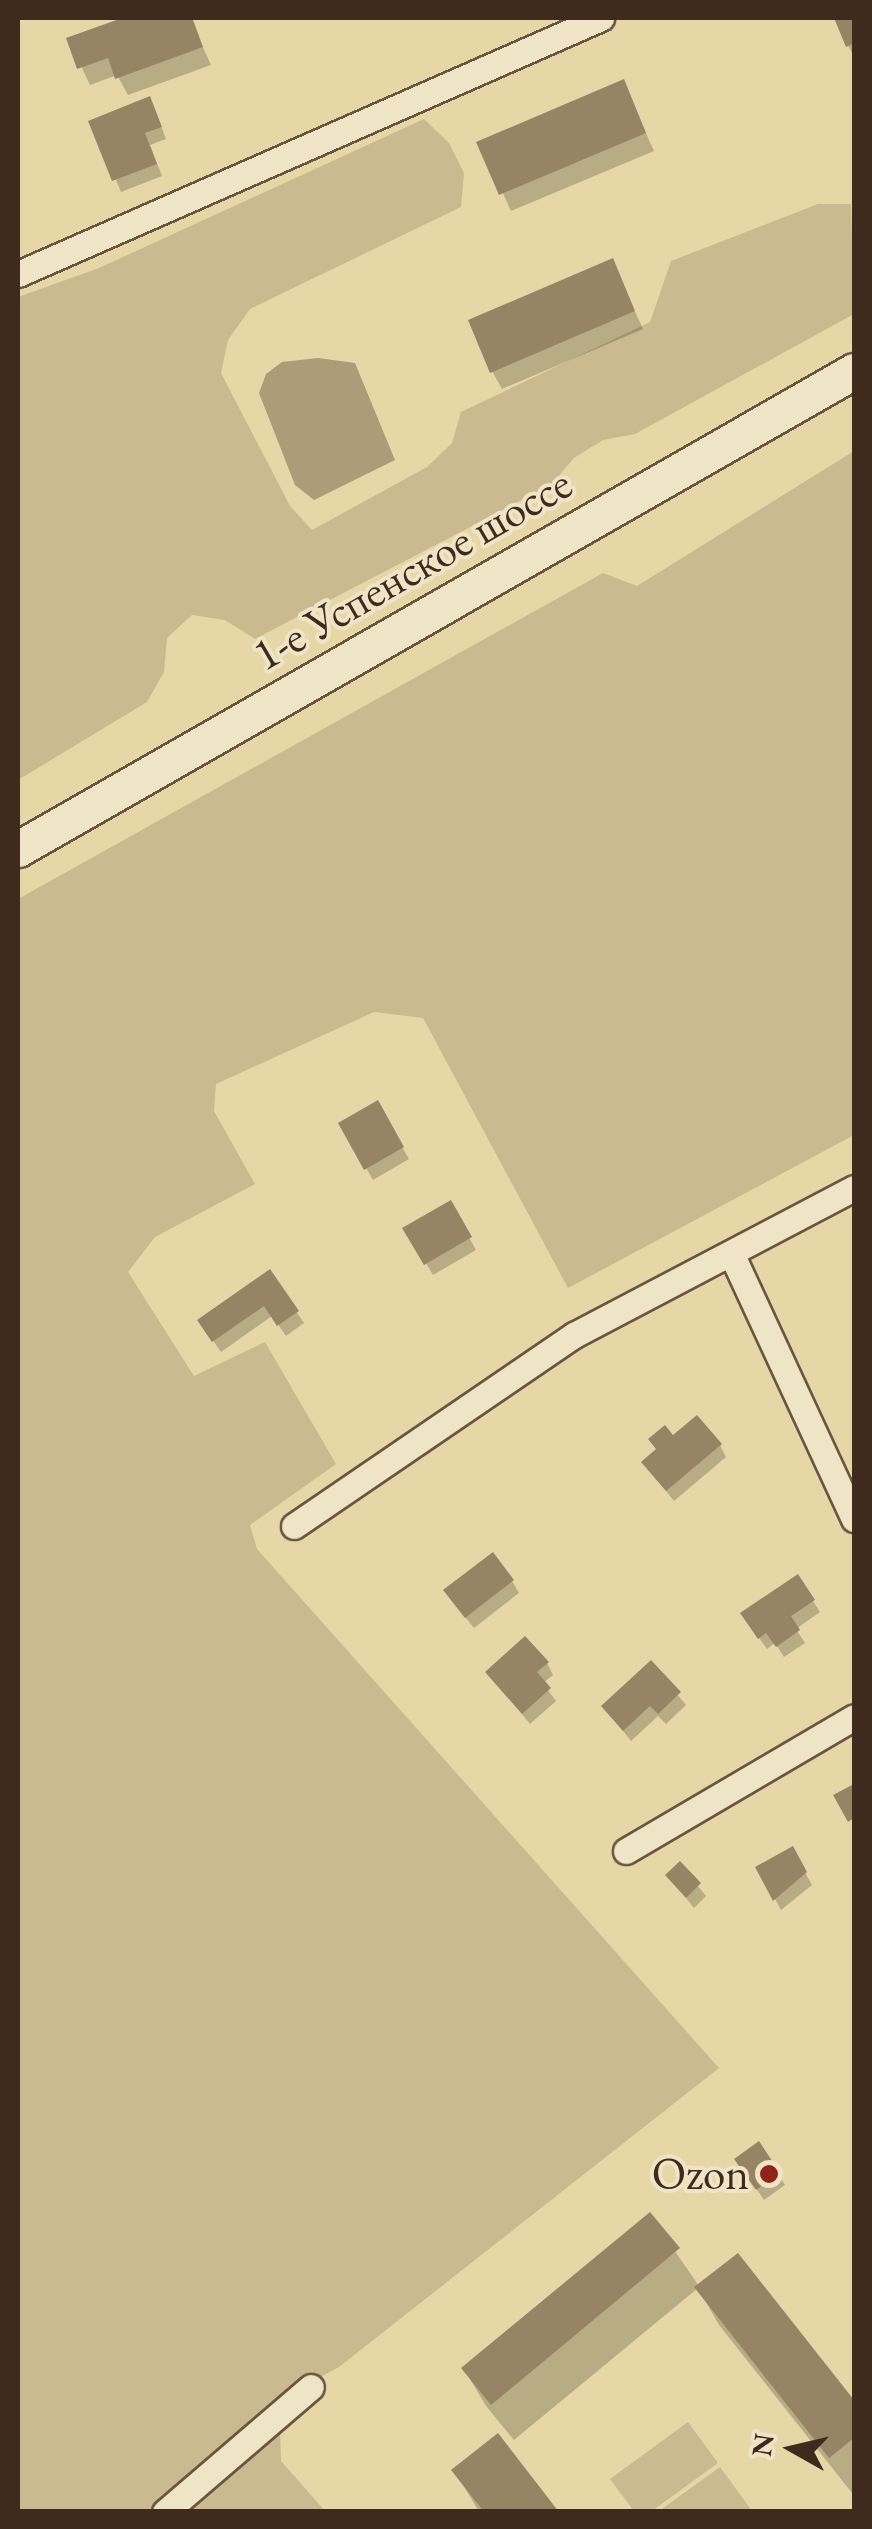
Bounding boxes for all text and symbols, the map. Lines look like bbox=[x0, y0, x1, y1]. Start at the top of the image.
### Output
street label: 1-е Успенское шоссе bbox=[243, 456, 581, 682]
place label: Ozon bbox=[652, 2147, 749, 2201]
marker: Ozon bbox=[758, 2163, 780, 2185]
north arrow bbox=[742, 2399, 842, 2499]
text: N bbox=[743, 2431, 782, 2459]

